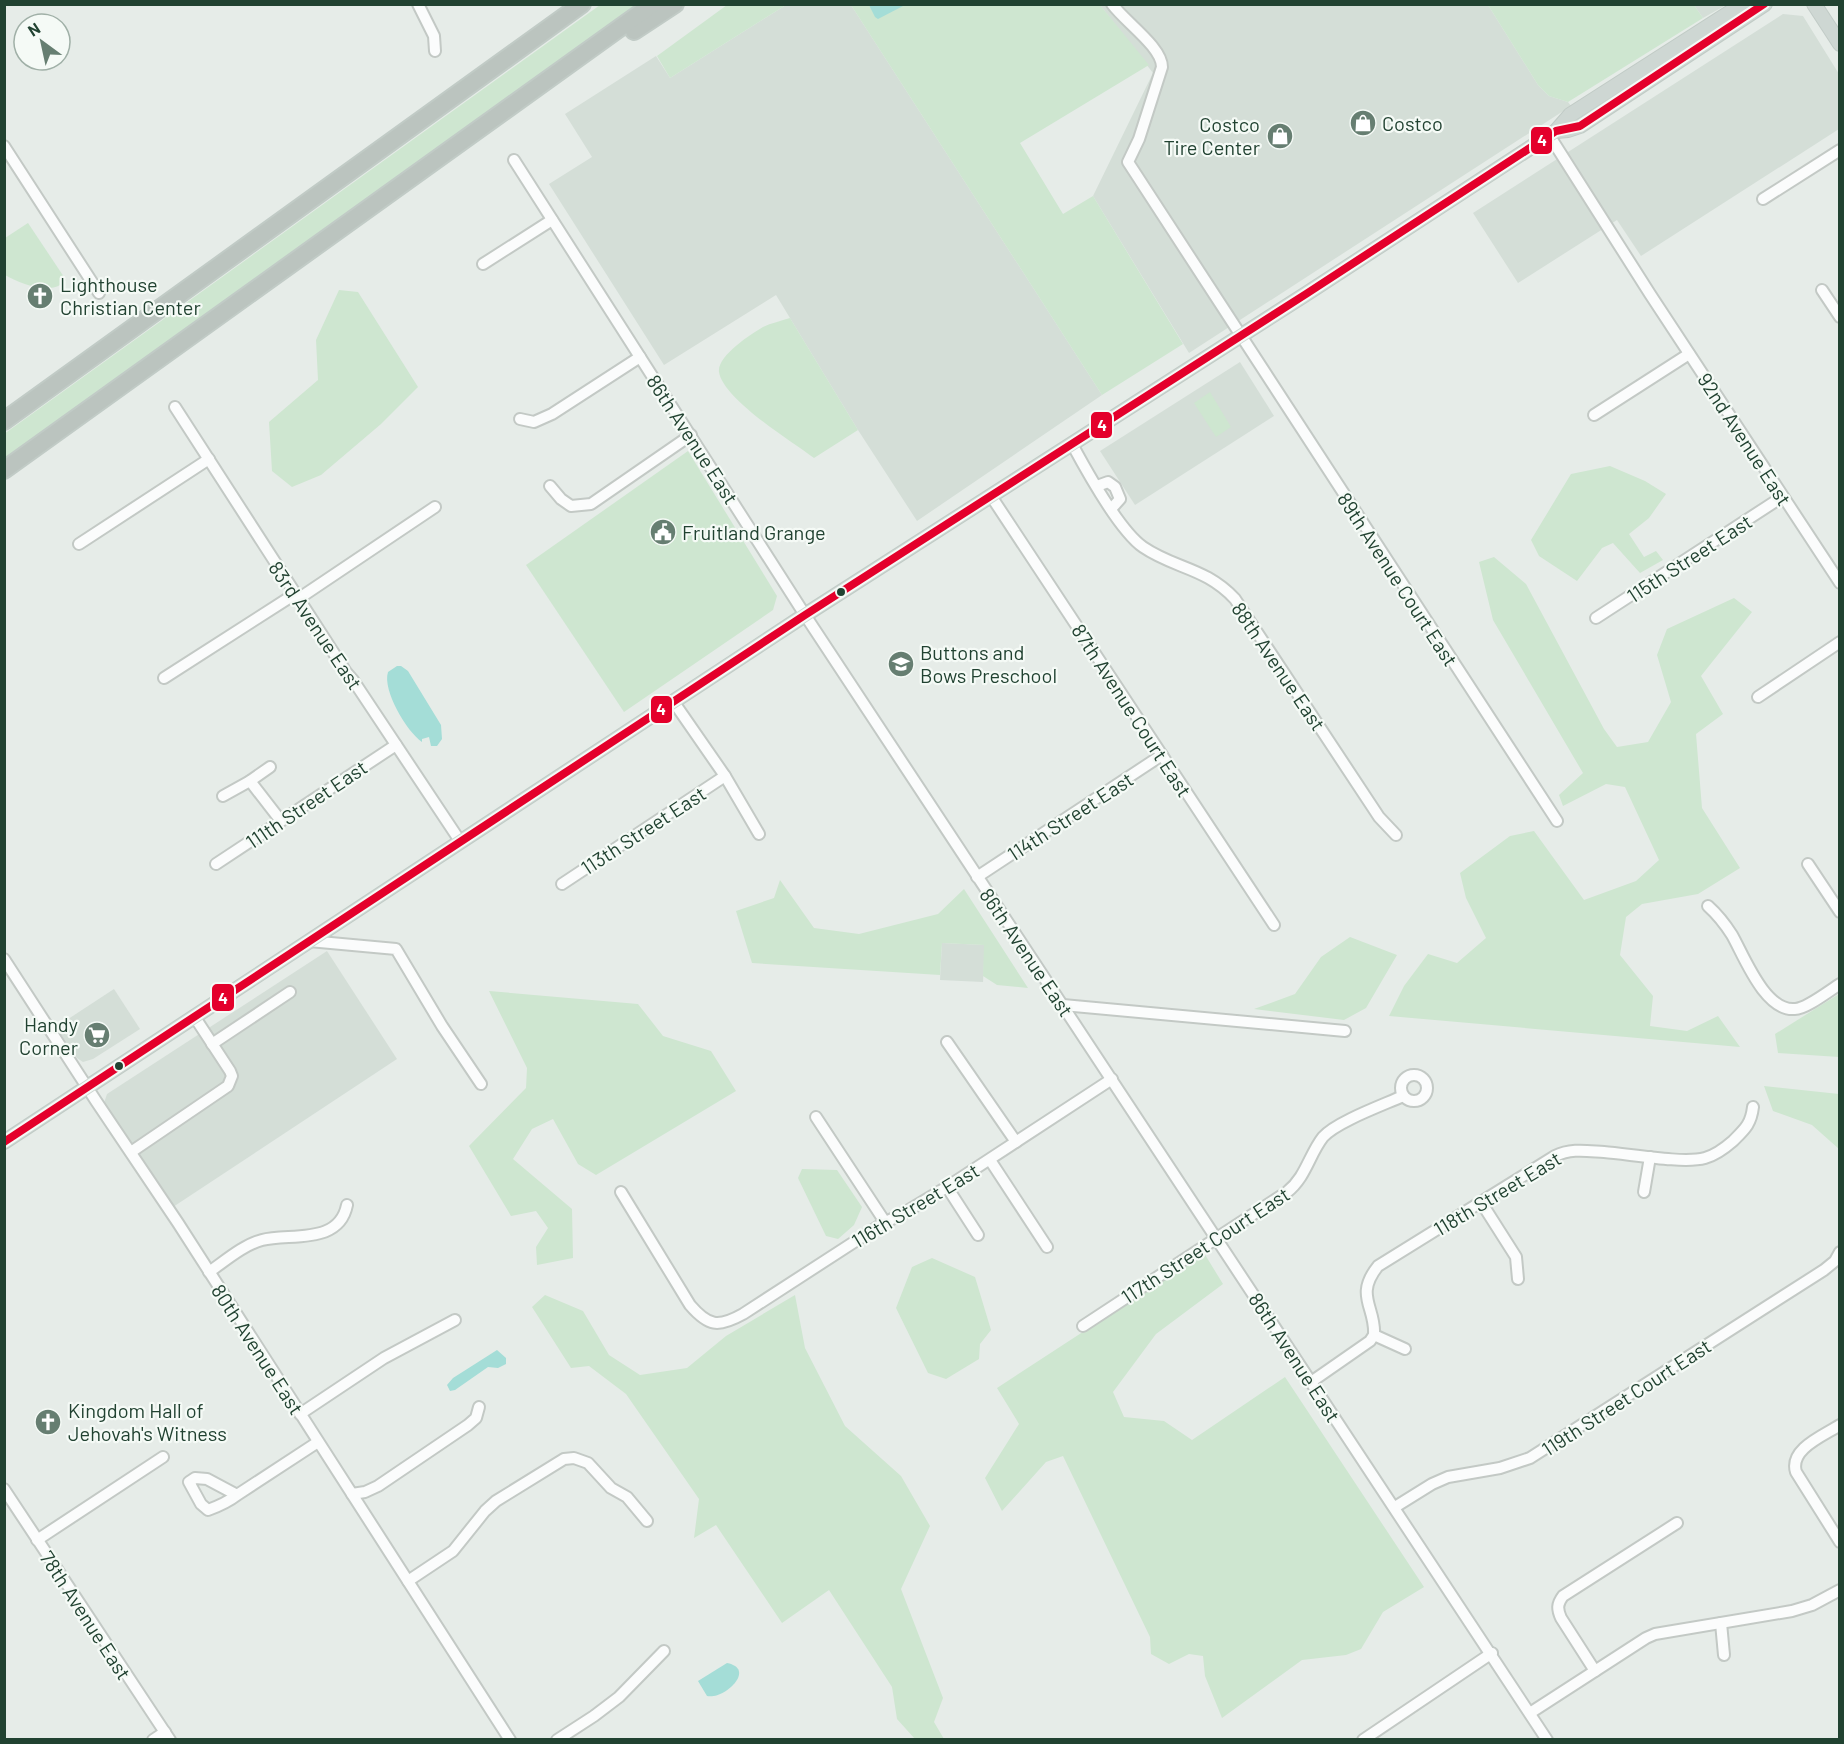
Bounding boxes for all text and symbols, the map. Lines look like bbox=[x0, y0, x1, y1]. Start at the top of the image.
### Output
north arrow bbox=[12, 12, 72, 72]
text: N bbox=[24, 18, 43, 40]
shop icon: Costco bbox=[1348, 108, 1378, 138]
place label: Costco bbox=[1382, 111, 1443, 135]
place label: Costco Tire Center bbox=[1163, 112, 1260, 159]
shop icon: Costco Tire Center bbox=[1265, 121, 1295, 151]
line badge: 4 bbox=[1530, 126, 1553, 155]
text: 4 bbox=[1537, 130, 1547, 149]
place label: Lighthouse Christian Center bbox=[60, 272, 201, 319]
church icon: Lighthouse Christian Center bbox=[25, 281, 55, 311]
street label: 92nd Avenue East bbox=[1693, 368, 1797, 510]
street label: 86th Avenue East bbox=[642, 370, 744, 508]
line badge: 4 bbox=[1090, 411, 1113, 439]
text: 4 bbox=[1097, 415, 1107, 434]
street label: 89th Avenue Court East bbox=[1333, 488, 1463, 670]
street label: 115th Street East bbox=[1622, 509, 1756, 607]
public building icon: Fruitland Grange bbox=[648, 517, 678, 547]
place label: Fruitland Grange bbox=[682, 520, 826, 544]
street label: 83rd Avenue East bbox=[264, 556, 368, 694]
unlabelled marker bbox=[835, 586, 847, 598]
street label: 88th Avenue East bbox=[1227, 597, 1331, 735]
street label: 87th Avenue Court East bbox=[1067, 619, 1197, 801]
place label: Buttons and Bows Preschool bbox=[920, 640, 1057, 687]
school or university icon: Buttons and Bows Preschool bbox=[886, 649, 916, 679]
line badge: 4 bbox=[650, 695, 673, 724]
text: 4 bbox=[656, 699, 666, 718]
street label: 111th Street East bbox=[241, 755, 371, 853]
street label: 114th Street East bbox=[1003, 766, 1137, 866]
street label: 113th Street East bbox=[576, 781, 710, 879]
street label: 86th Avenue East bbox=[975, 883, 1079, 1021]
line badge: 4 bbox=[211, 983, 235, 1012]
text: 4 bbox=[218, 988, 228, 1007]
place label: Handy Corner bbox=[19, 1012, 78, 1059]
supermarket icon: Handy Corner bbox=[82, 1020, 112, 1050]
unlabelled marker bbox=[113, 1060, 125, 1072]
street label: 118th Street East bbox=[1429, 1146, 1565, 1240]
street label: 116th Street East bbox=[847, 1158, 983, 1252]
street label: 117th Street Court East bbox=[1116, 1182, 1294, 1308]
street label: 80th Avenue East bbox=[207, 1279, 309, 1419]
street label: 86th Avenue East bbox=[1244, 1288, 1346, 1426]
street label: 119th Street Court East bbox=[1537, 1333, 1715, 1461]
place label: Kingdom Hall of Jehovah's Witness bbox=[68, 1398, 227, 1445]
church icon: Kingdom Hall of Jehovah's Witness bbox=[33, 1407, 63, 1437]
street label: 78th Avenue East bbox=[35, 1546, 137, 1684]

